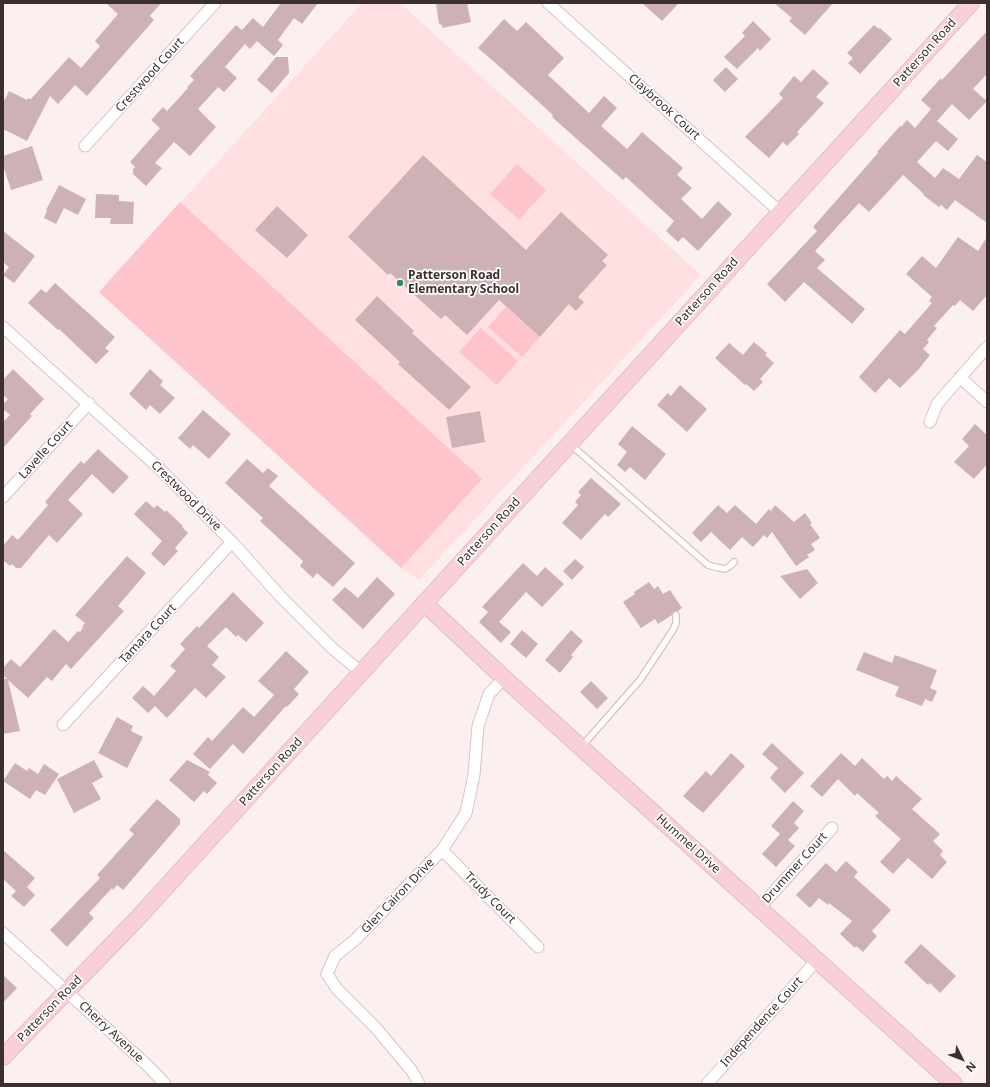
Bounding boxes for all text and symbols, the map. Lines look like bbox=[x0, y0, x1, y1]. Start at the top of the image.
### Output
street label: Patterson Road bbox=[891, 16, 959, 90]
street label: Crestwood Court bbox=[113, 35, 187, 115]
street label: Claybrook Court bbox=[625, 71, 703, 143]
street label: Patterson Road bbox=[673, 255, 741, 329]
place label: Patterson Road Elementary School bbox=[408, 269, 519, 297]
marker: Patterson Road Elementary School bbox=[395, 278, 405, 288]
street label: Lavelle Court bbox=[16, 418, 76, 482]
street label: Crestwood Drive bbox=[148, 458, 224, 534]
street label: Patterson Road bbox=[455, 495, 523, 569]
street label: Tamara Court bbox=[117, 601, 179, 667]
street label: Patterson Road bbox=[237, 735, 305, 809]
street label: Hummel Drive bbox=[653, 811, 723, 877]
street label: Drummer Court bbox=[760, 830, 830, 906]
street label: Glen Cairon Drive bbox=[359, 855, 437, 937]
street label: Trudy Court bbox=[461, 869, 519, 927]
street label: Patterson Road bbox=[15, 973, 85, 1045]
street label: Independence Court bbox=[718, 974, 806, 1070]
street label: Cherry Avenue bbox=[76, 998, 146, 1066]
north arrow bbox=[942, 1039, 982, 1079]
text: N bbox=[963, 1059, 980, 1076]

